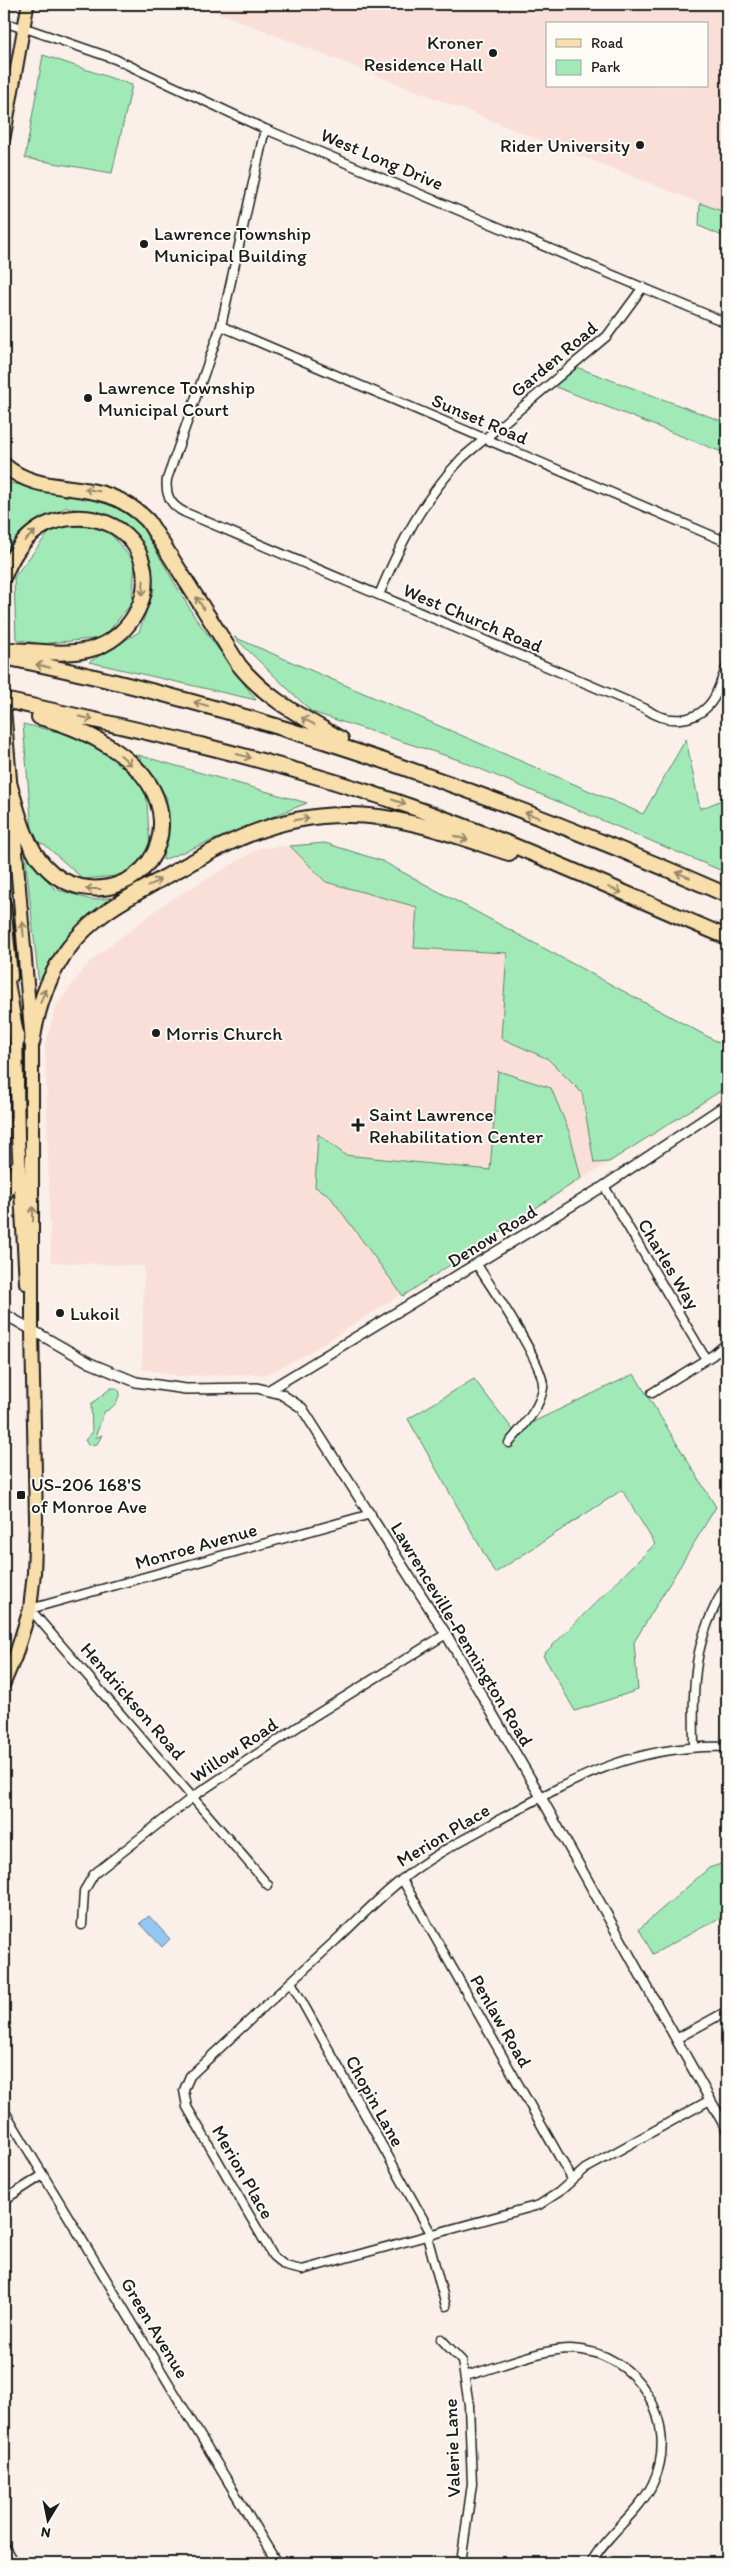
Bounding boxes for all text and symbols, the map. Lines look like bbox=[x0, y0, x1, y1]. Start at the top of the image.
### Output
legend bbox=[546, 22, 708, 88]
place label: Kroner Residence Hall bbox=[364, 31, 484, 76]
text: Road bbox=[591, 34, 624, 52]
marker: Kroner Residence Hall bbox=[487, 47, 499, 59]
text: Park bbox=[591, 58, 621, 76]
street label: West Long Drive bbox=[317, 123, 447, 195]
place label: Rider University bbox=[500, 134, 630, 157]
marker: Rider University bbox=[634, 139, 646, 151]
place label: Lawrence Township Municipal Building bbox=[154, 222, 311, 267]
marker: Lawrence Township Municipal Building bbox=[138, 238, 150, 250]
street label: Garden Road bbox=[506, 316, 602, 402]
place label: Lawrence Township Municipal Court bbox=[98, 376, 255, 421]
street label: Sunset Road bbox=[428, 388, 532, 450]
marker: Lawrence Township Municipal Court bbox=[82, 392, 94, 404]
one-way arrow bbox=[85, 485, 101, 495]
one-way arrow bbox=[24, 530, 37, 542]
street label: West Church Road bbox=[400, 578, 547, 658]
one-way arrow bbox=[139, 579, 148, 595]
one-way arrow bbox=[195, 596, 205, 610]
one-way arrow bbox=[36, 661, 52, 670]
one-way arrow bbox=[194, 699, 210, 709]
one-way arrow bbox=[77, 714, 93, 723]
one-way arrow bbox=[300, 716, 315, 726]
one-way arrow bbox=[235, 751, 251, 761]
one-way arrow bbox=[119, 754, 132, 765]
one-way arrow bbox=[391, 798, 407, 808]
one-way arrow bbox=[524, 810, 540, 819]
one-way arrow bbox=[293, 814, 309, 824]
one-way arrow bbox=[453, 833, 469, 843]
one-way arrow bbox=[675, 870, 690, 879]
one-way arrow bbox=[146, 878, 161, 888]
one-way arrow bbox=[86, 884, 102, 894]
one-way arrow bbox=[607, 886, 622, 895]
one-way arrow bbox=[18, 921, 27, 937]
one-way arrow bbox=[39, 988, 48, 1004]
place label: Morris Church bbox=[166, 1022, 283, 1045]
marker: Morris Church bbox=[150, 1027, 162, 1039]
place label: Saint Lawrence Rehabilitation Center bbox=[369, 1103, 543, 1148]
marker: Saint Lawrence Rehabilitation Center bbox=[351, 1118, 365, 1132]
street label: Denow Road bbox=[443, 1199, 541, 1272]
one-way arrow bbox=[28, 1206, 37, 1222]
street label: Charles Way bbox=[633, 1215, 705, 1314]
place label: Lukoil bbox=[70, 1302, 120, 1325]
marker: Lukoil bbox=[54, 1307, 66, 1319]
place label: US-206 168'S of Monroe Ave bbox=[31, 1473, 147, 1518]
marker: US-206 168'S of Monroe Ave bbox=[15, 1489, 27, 1501]
street label: Monroe Avenue bbox=[132, 1518, 260, 1574]
street label: Lawrenceville-Pennington Road bbox=[386, 1518, 538, 1750]
street label: Hendrickson Road bbox=[76, 1638, 190, 1764]
street label: Willow Road bbox=[186, 1712, 282, 1788]
street label: Merion Place bbox=[392, 1798, 494, 1872]
street label: Penlaw Road bbox=[465, 1970, 537, 2072]
street label: Chopin Lane bbox=[341, 2051, 409, 2151]
street label: Merion Place bbox=[207, 2121, 279, 2223]
street label: Green Avenue bbox=[116, 2273, 194, 2383]
street label: Valerie Lane bbox=[439, 2398, 465, 2498]
north arrow bbox=[22, 2494, 72, 2544]
text: N bbox=[40, 2523, 52, 2542]

